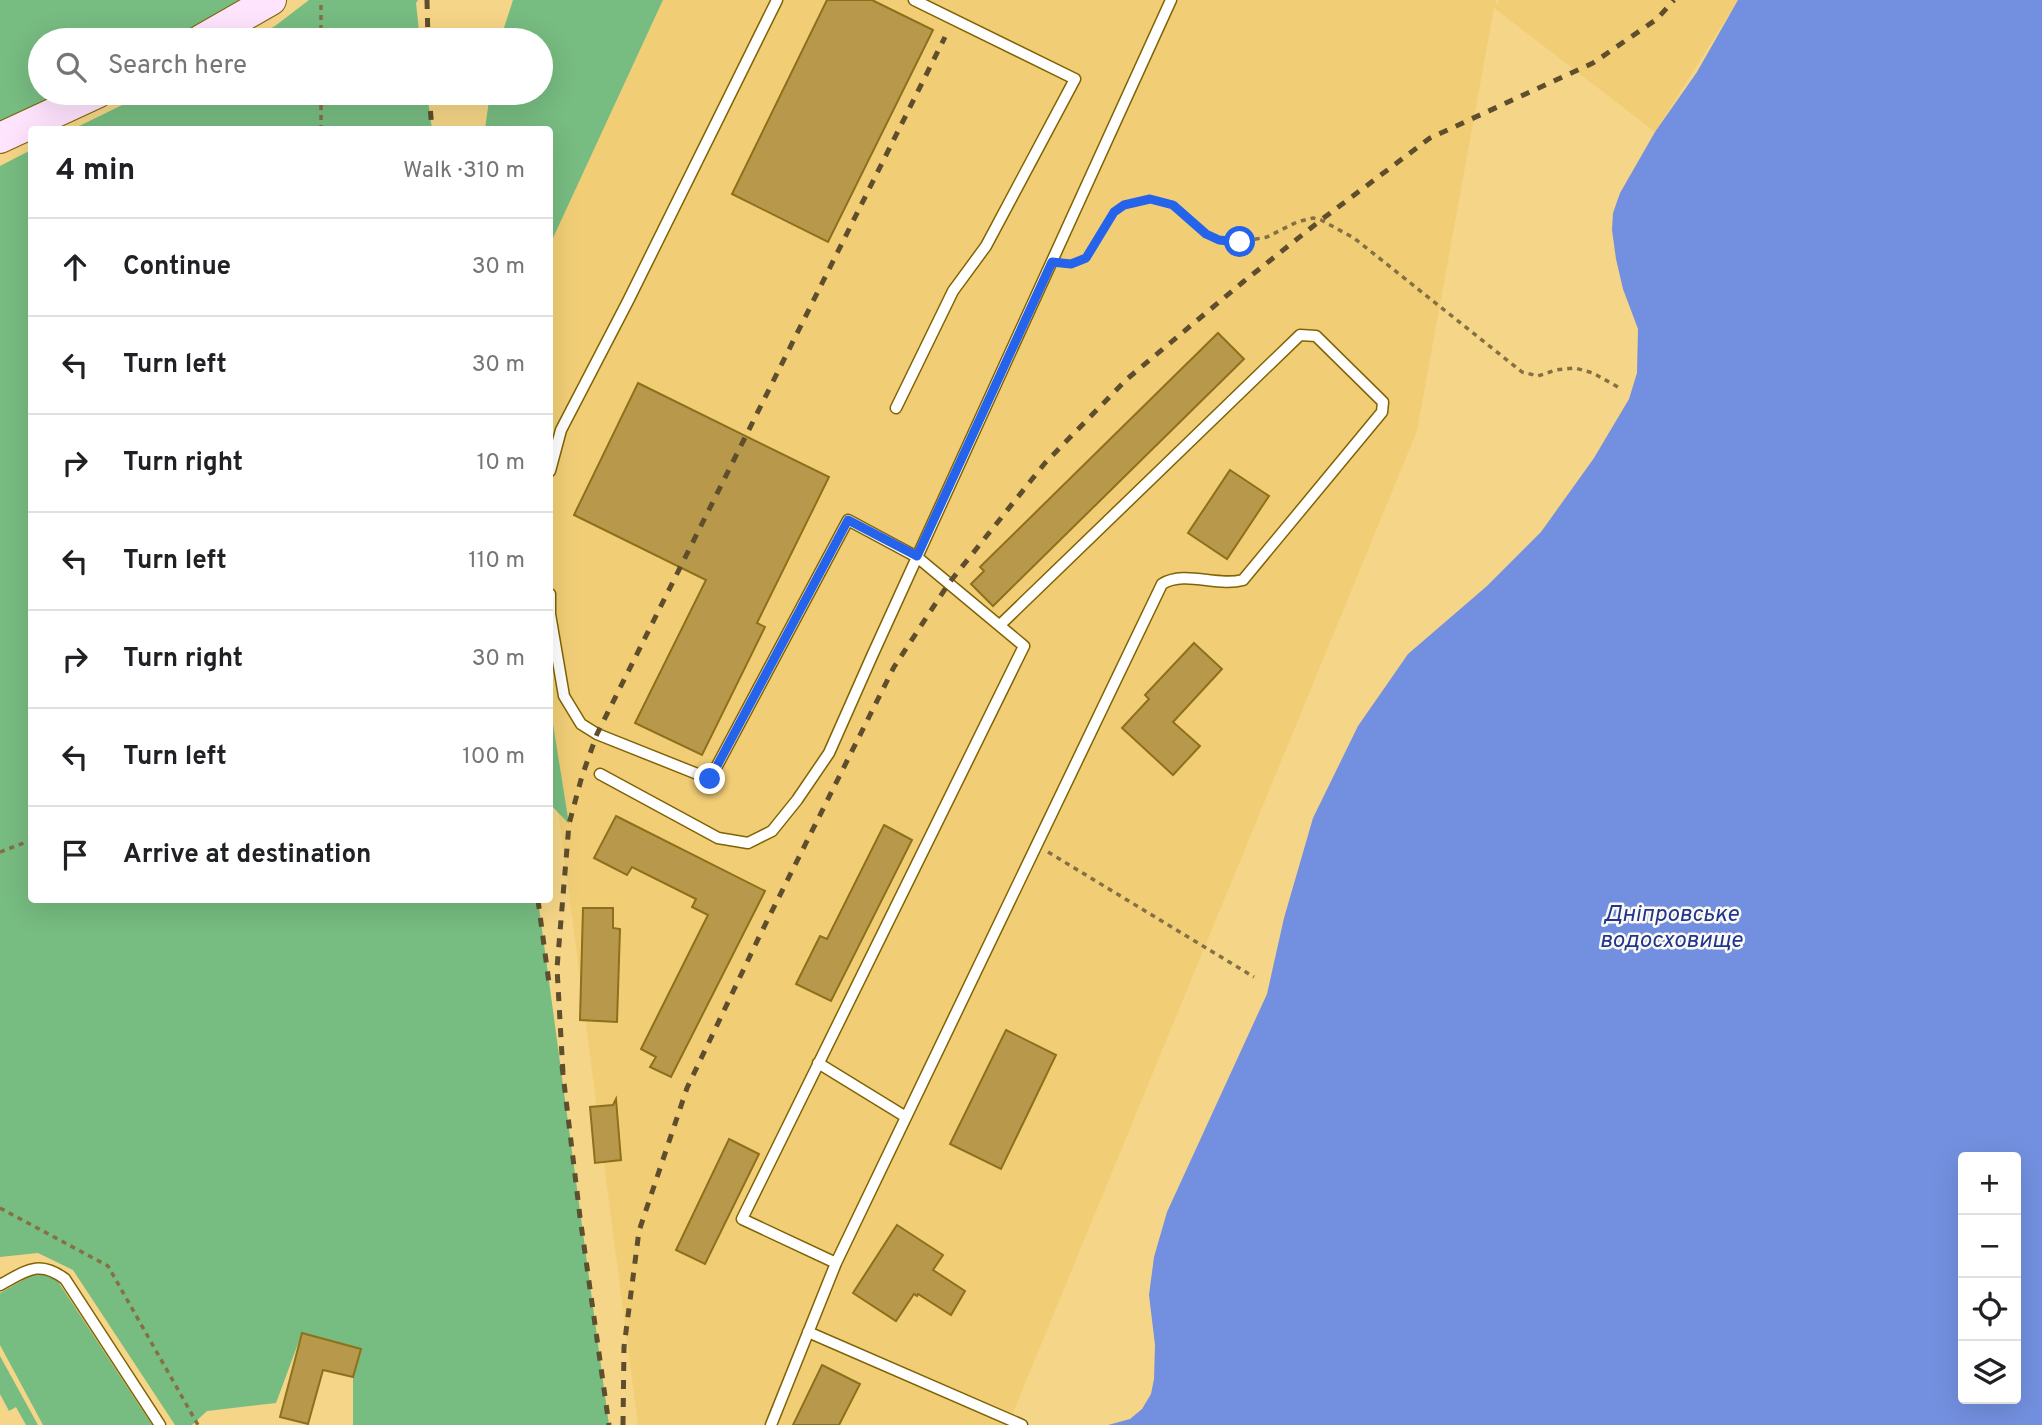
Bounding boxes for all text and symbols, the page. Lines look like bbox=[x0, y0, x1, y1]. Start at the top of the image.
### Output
search box bbox=[28, 28, 553, 105]
icon: search bbox=[52, 48, 90, 86]
text: Search here bbox=[108, 50, 247, 83]
text: 4 min bbox=[56, 153, 135, 190]
text: Walk · 310 m bbox=[403, 157, 525, 186]
route start bbox=[1224, 226, 1255, 257]
icon: ahead bbox=[56, 248, 94, 286]
text: Continue bbox=[123, 251, 231, 284]
text: 30 m bbox=[472, 253, 525, 282]
icon: left bbox=[56, 346, 94, 384]
text: Turn left bbox=[123, 349, 227, 382]
text: 30 m bbox=[472, 351, 525, 380]
icon: right bbox=[56, 444, 94, 482]
text: Turn right bbox=[123, 447, 243, 480]
text: 10 m bbox=[477, 449, 525, 478]
icon: left bbox=[56, 542, 94, 580]
text: Turn left bbox=[123, 545, 227, 578]
text: 110 m bbox=[468, 547, 525, 576]
icon: right bbox=[56, 640, 94, 678]
text: Turn right bbox=[123, 643, 243, 676]
text: 30 m bbox=[472, 645, 525, 674]
icon: left bbox=[56, 738, 94, 776]
text: Turn left bbox=[123, 741, 227, 774]
text: 100 m bbox=[462, 743, 525, 772]
route end bbox=[694, 763, 725, 794]
icon: arrive bbox=[56, 836, 94, 874]
text: Arrive at destination bbox=[123, 839, 371, 872]
water label: Дніпровське водосховище bbox=[1600, 901, 1744, 956]
map controls bbox=[1958, 1152, 2021, 1404]
button: + bbox=[1958, 1152, 2021, 1215]
button: − bbox=[1958, 1215, 2021, 1278]
button: locate bbox=[1958, 1278, 2021, 1341]
button: layers bbox=[1958, 1341, 2021, 1404]

